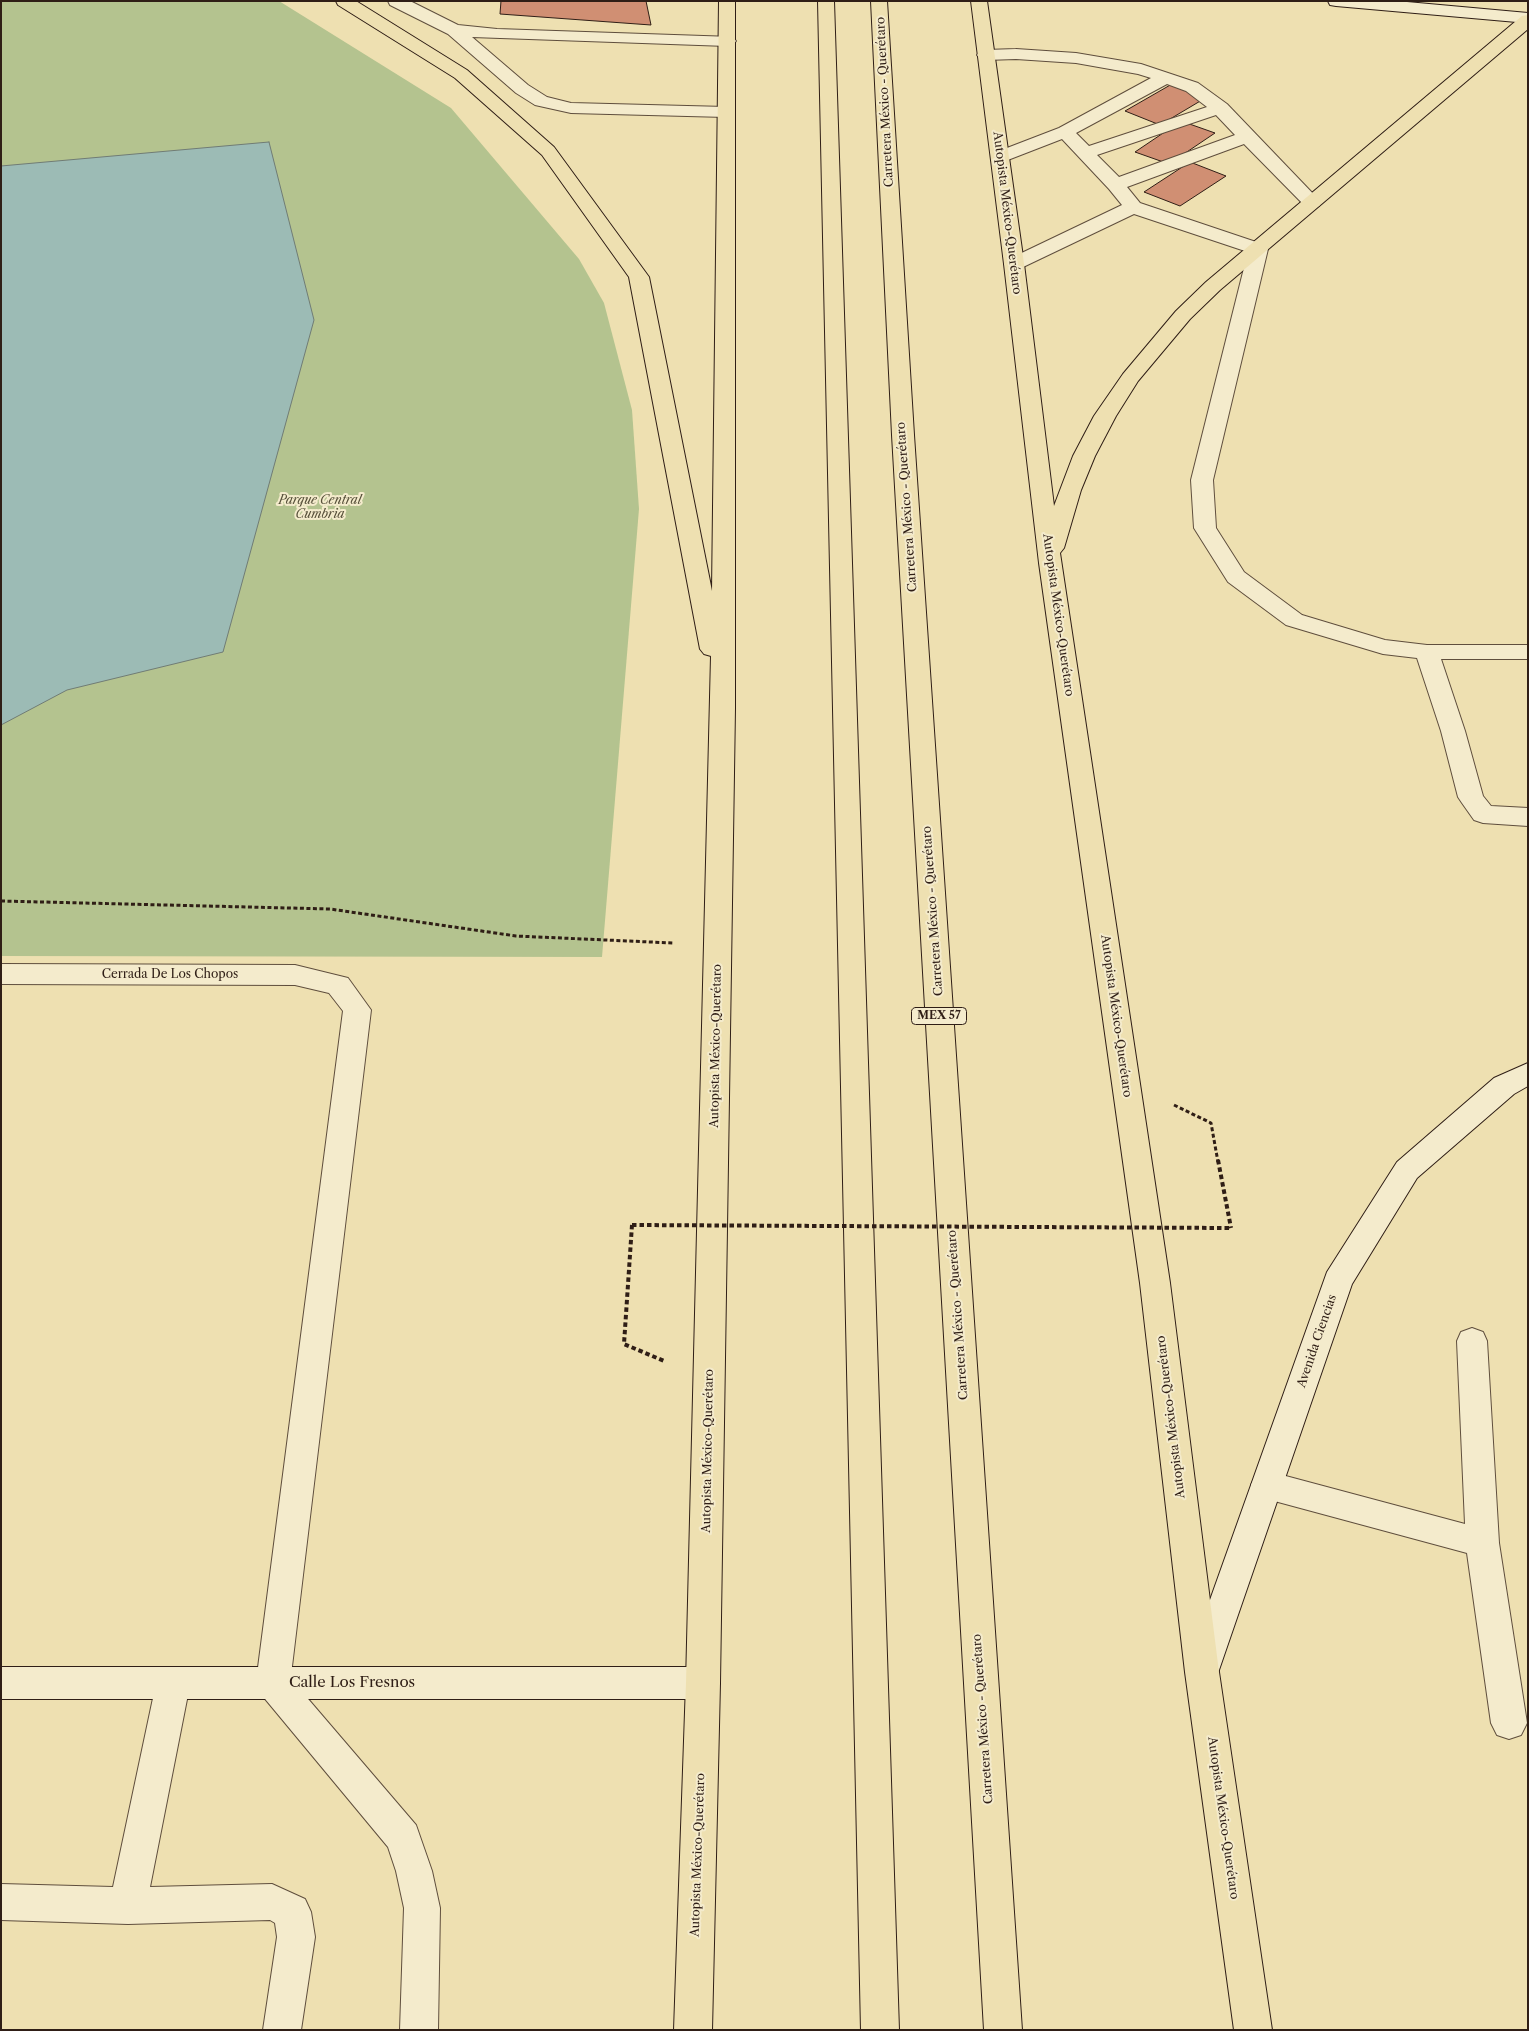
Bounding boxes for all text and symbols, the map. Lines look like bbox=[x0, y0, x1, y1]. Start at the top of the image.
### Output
street label: Carretera México - Querétaro bbox=[873, 16, 897, 188]
street label: Autopista México-Querétaro bbox=[990, 131, 1024, 295]
street label: Carretera México - Querétaro bbox=[894, 421, 920, 593]
park label: Parque Central Cumbria bbox=[278, 494, 362, 522]
street label: Autopista México-Querétaro bbox=[1039, 533, 1077, 697]
street label: Carretera México - Querétaro bbox=[920, 825, 946, 997]
street label: Autopista México-Querétaro bbox=[1097, 934, 1135, 1098]
street label: Autopista México-Querétaro bbox=[707, 964, 725, 1128]
street label: Cerrada De Los Chopos bbox=[102, 968, 238, 982]
road number: MEX 57 bbox=[912, 1008, 966, 1024]
street label: Carretera México - Querétaro bbox=[945, 1229, 971, 1401]
street label: Avenida Ciencias bbox=[1294, 1292, 1340, 1390]
street label: Autopista México-Querétaro bbox=[1154, 1335, 1188, 1499]
street label: Autopista México-Querétaro bbox=[699, 1369, 717, 1533]
street label: Carretera México - Querétaro bbox=[970, 1633, 996, 1805]
street label: Calle Los Fresnos bbox=[289, 1674, 415, 1692]
street label: Autopista México-Querétaro bbox=[1204, 1736, 1242, 1900]
street label: Autopista México-Querétaro bbox=[688, 1773, 708, 1937]

